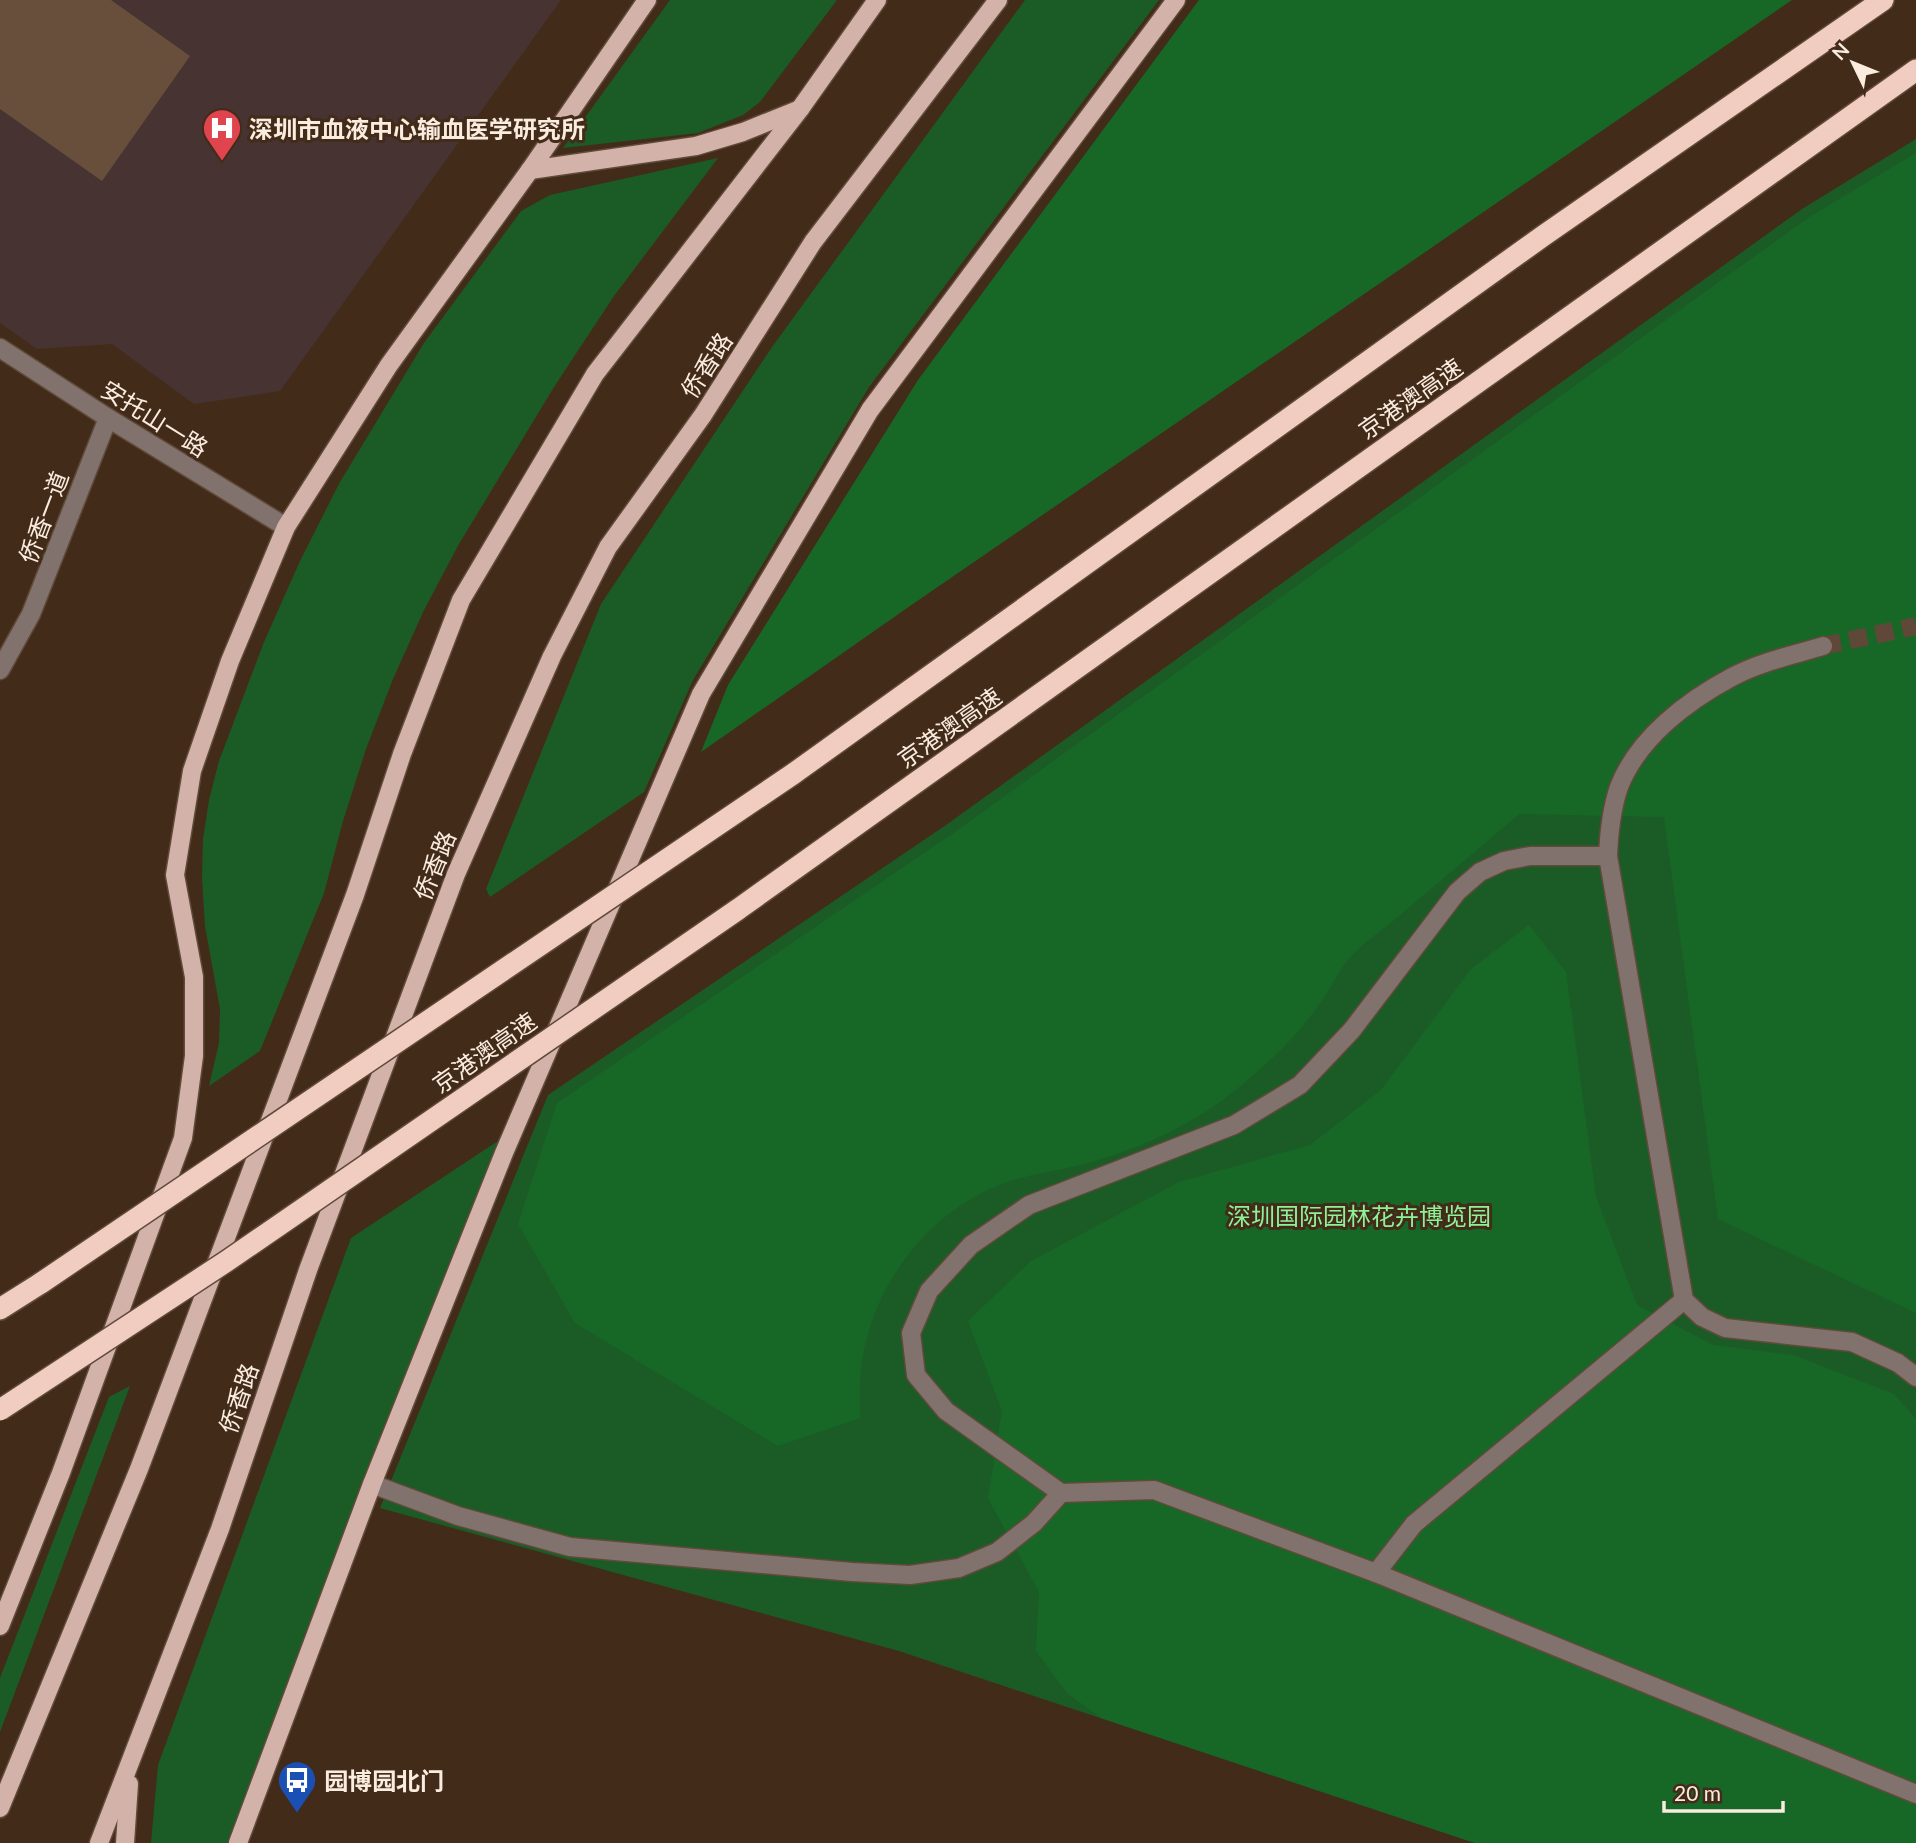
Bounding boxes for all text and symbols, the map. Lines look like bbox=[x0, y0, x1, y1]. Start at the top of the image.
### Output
north arrow bbox=[1818, 28, 1888, 98]
text: N bbox=[1827, 38, 1854, 64]
hospital icon: 深圳市血液中心输血医学研究所 bbox=[201, 107, 243, 162]
place label: 深圳市血液中心输血医学研究所 bbox=[249, 114, 585, 143]
street label: 侨香路 bbox=[674, 327, 738, 403]
street label: 京港澳高速 bbox=[1353, 352, 1467, 444]
street label: 安托山一路 bbox=[96, 374, 214, 462]
street label: 侨香一道 bbox=[12, 467, 74, 567]
street label: 京港澳高速 bbox=[892, 681, 1006, 773]
street label: 侨香路 bbox=[407, 826, 461, 904]
street label: 京港澳高速 bbox=[427, 1006, 541, 1098]
park label: 深圳国际园林花卉博览园 bbox=[1227, 1201, 1491, 1230]
street label: 侨香路 bbox=[213, 1359, 263, 1437]
bus stop icon: 园博园北门 bbox=[276, 1759, 318, 1814]
place label: 园博园北门 bbox=[324, 1766, 444, 1795]
scale bar bbox=[1664, 1770, 1783, 1814]
text: 20 m bbox=[1674, 1780, 1721, 1805]

